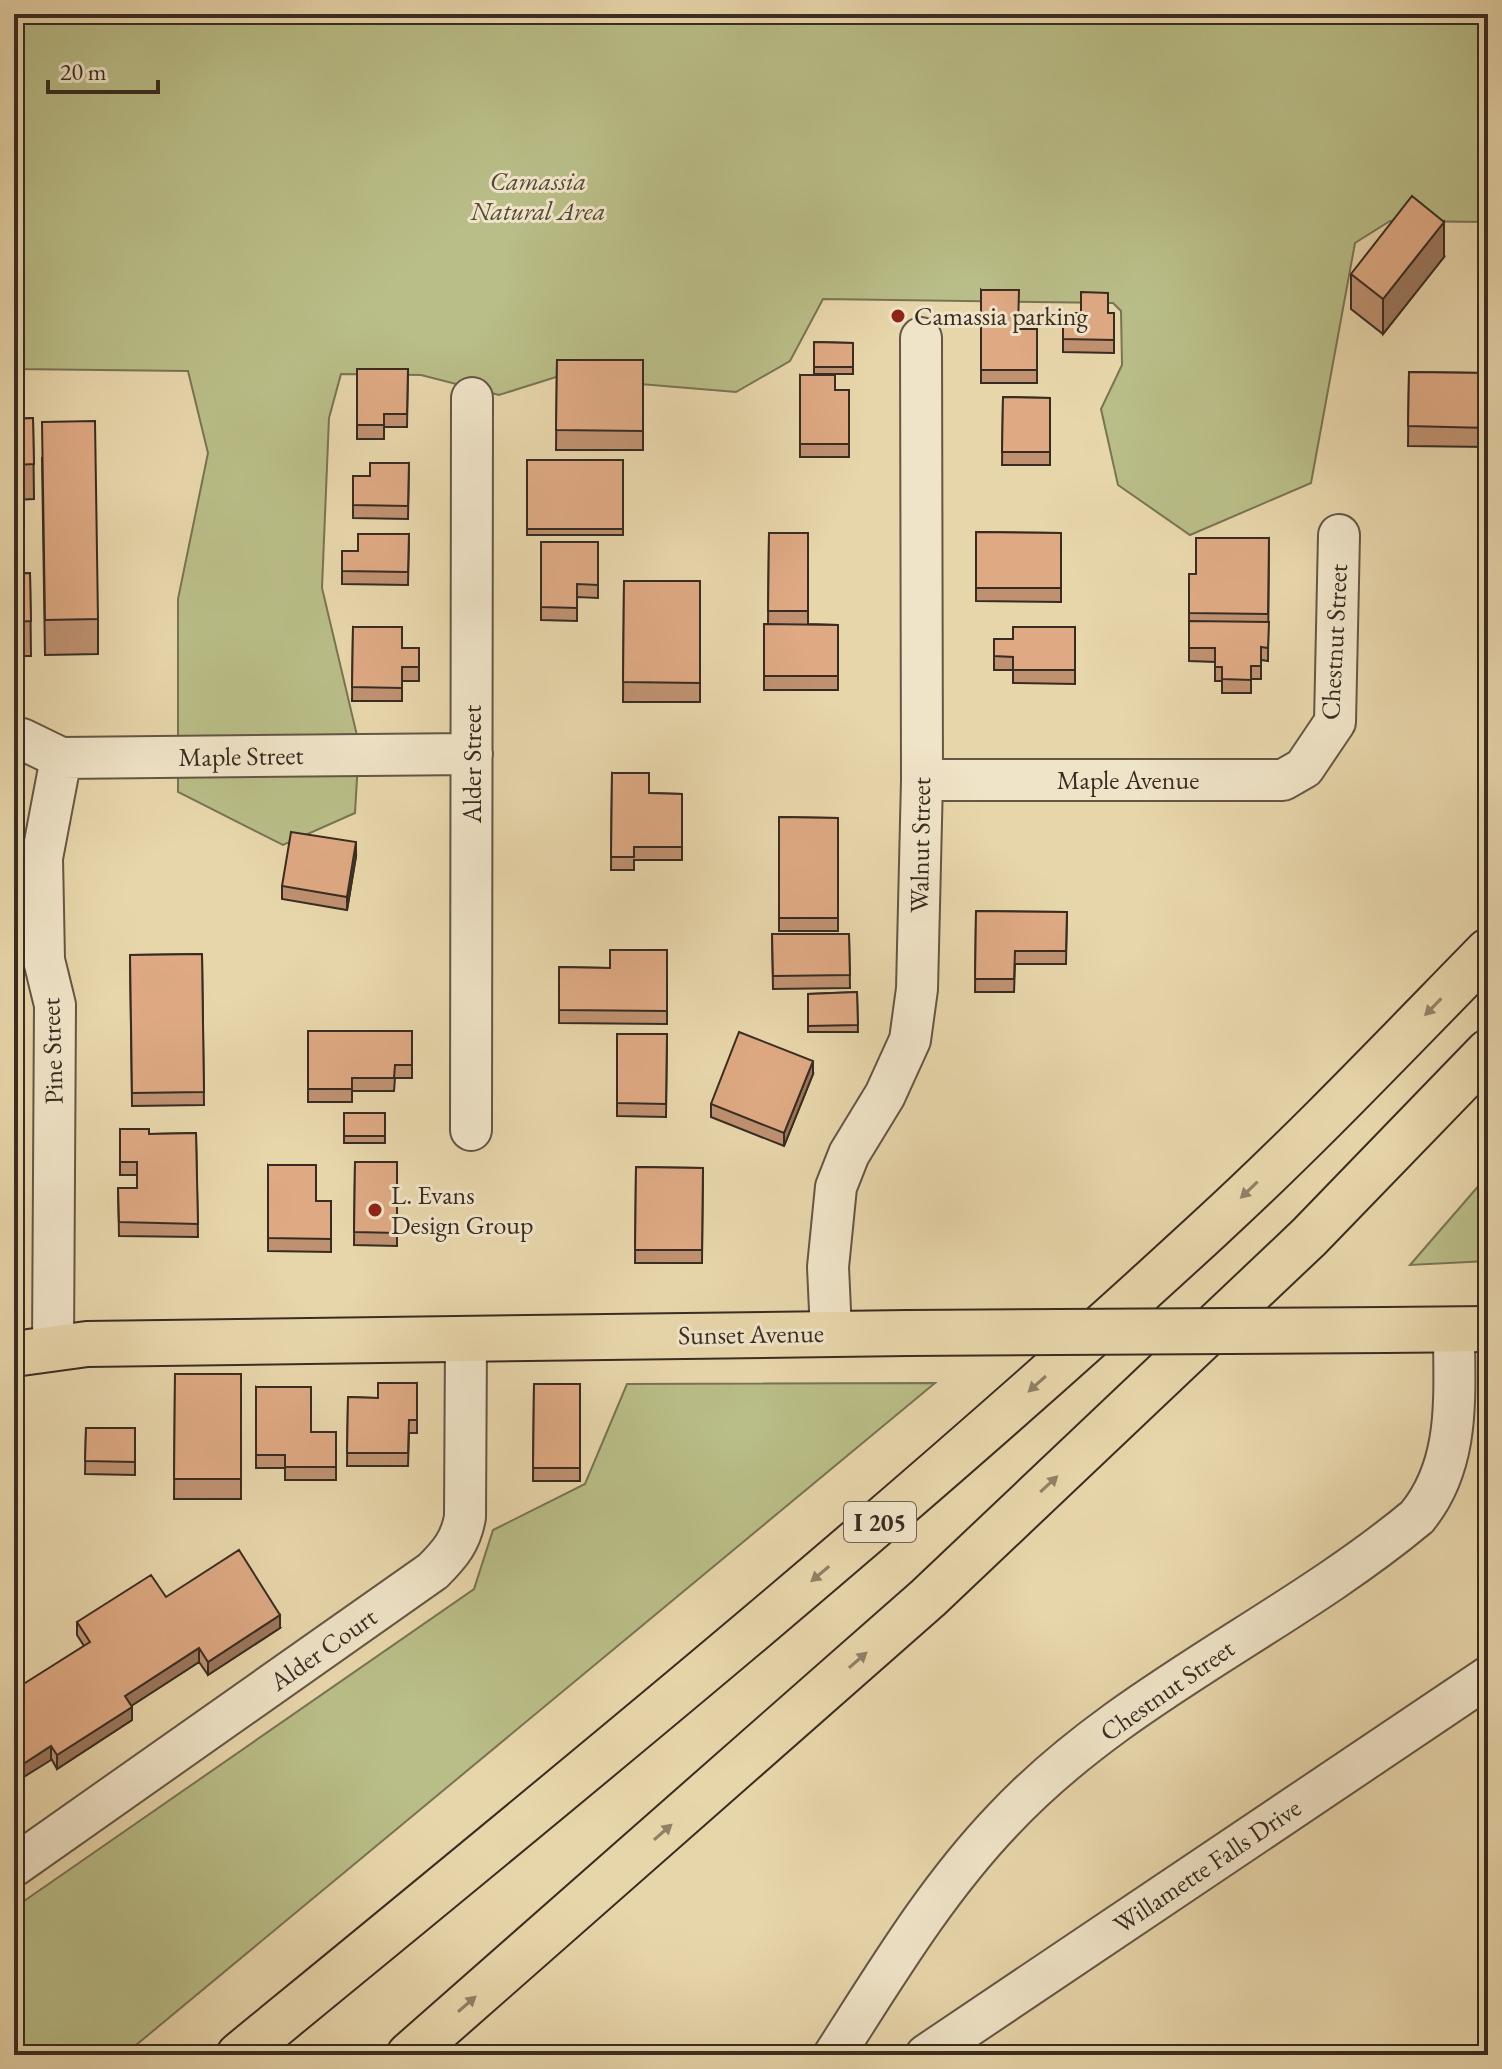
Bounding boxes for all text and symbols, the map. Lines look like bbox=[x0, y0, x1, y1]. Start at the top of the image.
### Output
scale bar bbox=[48, 44, 158, 94]
text: 20 m bbox=[60, 56, 107, 87]
park label: Camassia Natural Area bbox=[469, 164, 606, 228]
place label: Camassia parking bbox=[914, 299, 1089, 333]
marker: Camassia parking bbox=[889, 307, 907, 325]
street label: Chestnut Street bbox=[1313, 563, 1355, 721]
street label: Alder Street bbox=[455, 705, 489, 824]
street label: Maple Street bbox=[178, 738, 304, 774]
street label: Maple Avenue bbox=[1057, 763, 1199, 797]
street label: Walnut Street bbox=[902, 777, 938, 913]
street label: Pine Street bbox=[33, 997, 71, 1105]
one-way arrow bbox=[1425, 997, 1443, 1016]
place label: L. Evans Design Group bbox=[391, 1178, 533, 1242]
one-way arrow bbox=[1240, 1181, 1259, 1199]
marker: L. Evans Design Group bbox=[366, 1201, 384, 1219]
street label: Sunset Avenue bbox=[678, 1316, 824, 1352]
one-way arrow bbox=[1027, 1375, 1046, 1393]
one-way arrow bbox=[1040, 1476, 1059, 1494]
road number: I 205 bbox=[844, 1502, 916, 1542]
one-way arrow bbox=[810, 1565, 830, 1582]
street label: Alder Court bbox=[262, 1600, 383, 1699]
street label: Chestnut Street bbox=[1093, 1631, 1241, 1749]
one-way arrow bbox=[847, 1652, 867, 1669]
street label: Willamette Falls Drive bbox=[1107, 1791, 1307, 1941]
one-way arrow bbox=[652, 1824, 672, 1841]
one-way arrow bbox=[458, 1995, 477, 2013]

